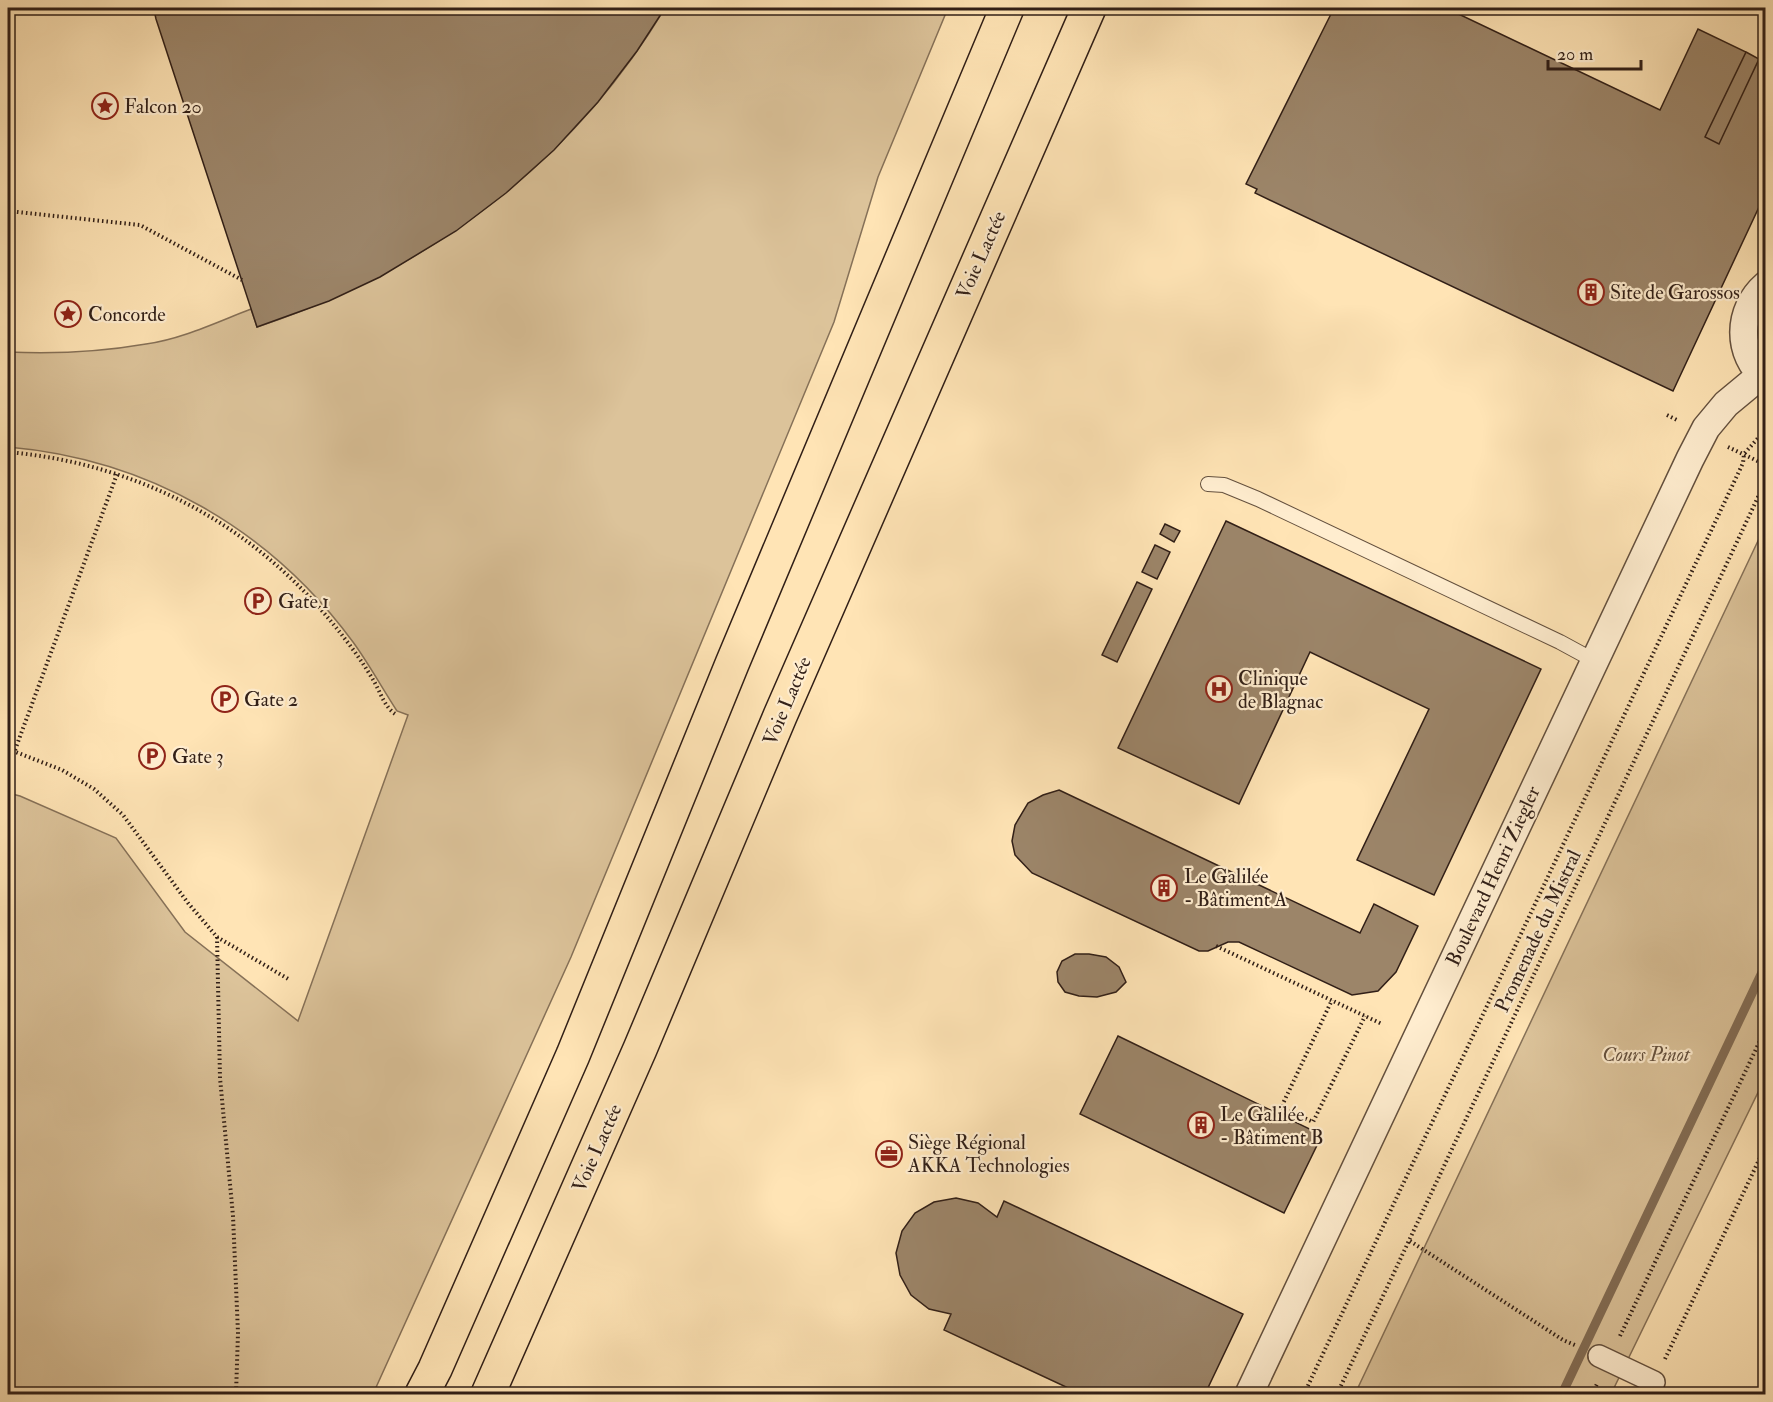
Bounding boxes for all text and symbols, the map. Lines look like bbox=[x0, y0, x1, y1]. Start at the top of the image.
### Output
scale bar bbox=[1548, 33, 1641, 71]
text: 20 m bbox=[1557, 43, 1593, 66]
place icon: Falcon 20 bbox=[90, 91, 120, 121]
place label: Falcon 20 bbox=[124, 94, 202, 119]
street label: Voie Lactée bbox=[950, 207, 1012, 303]
building icon: Site de Garossos bbox=[1576, 277, 1606, 307]
place label: Site de Garossos bbox=[1610, 280, 1740, 305]
place icon: Concorde bbox=[53, 299, 83, 329]
place label: Concorde bbox=[88, 302, 166, 327]
parking icon: Gate 1 bbox=[243, 586, 273, 616]
place label: Gate 1 bbox=[278, 589, 329, 614]
street label: Voie Lactée bbox=[757, 653, 817, 749]
place label: Clinique de Blagnac bbox=[1238, 666, 1323, 714]
hospital icon: Clinique de Blagnac bbox=[1204, 674, 1234, 704]
parking icon: Gate 2 bbox=[210, 684, 240, 714]
place label: Gate 2 bbox=[244, 687, 298, 712]
parking icon: Gate 3 bbox=[137, 741, 167, 771]
place label: Gate 3 bbox=[172, 744, 224, 769]
street label: Boulevard Henri Ziegler bbox=[1440, 782, 1546, 970]
street label: Promenade du Mistral bbox=[1489, 846, 1587, 1016]
place label: Le Galilée - Bâtiment A bbox=[1184, 864, 1287, 912]
building icon: Le Galilée - Bâtiment A bbox=[1149, 873, 1179, 903]
park label: Cours Pinot bbox=[1602, 1042, 1691, 1067]
street label: Voie Lactée bbox=[566, 1100, 628, 1196]
place label: Le Galilée - Bâtiment B bbox=[1220, 1102, 1324, 1150]
building icon: Le Galilée - Bâtiment B bbox=[1186, 1110, 1216, 1140]
place label: Siège Régional AKKA Technologies bbox=[907, 1130, 1070, 1178]
office icon: Siège Régional AKKA Technologies bbox=[874, 1139, 904, 1169]

